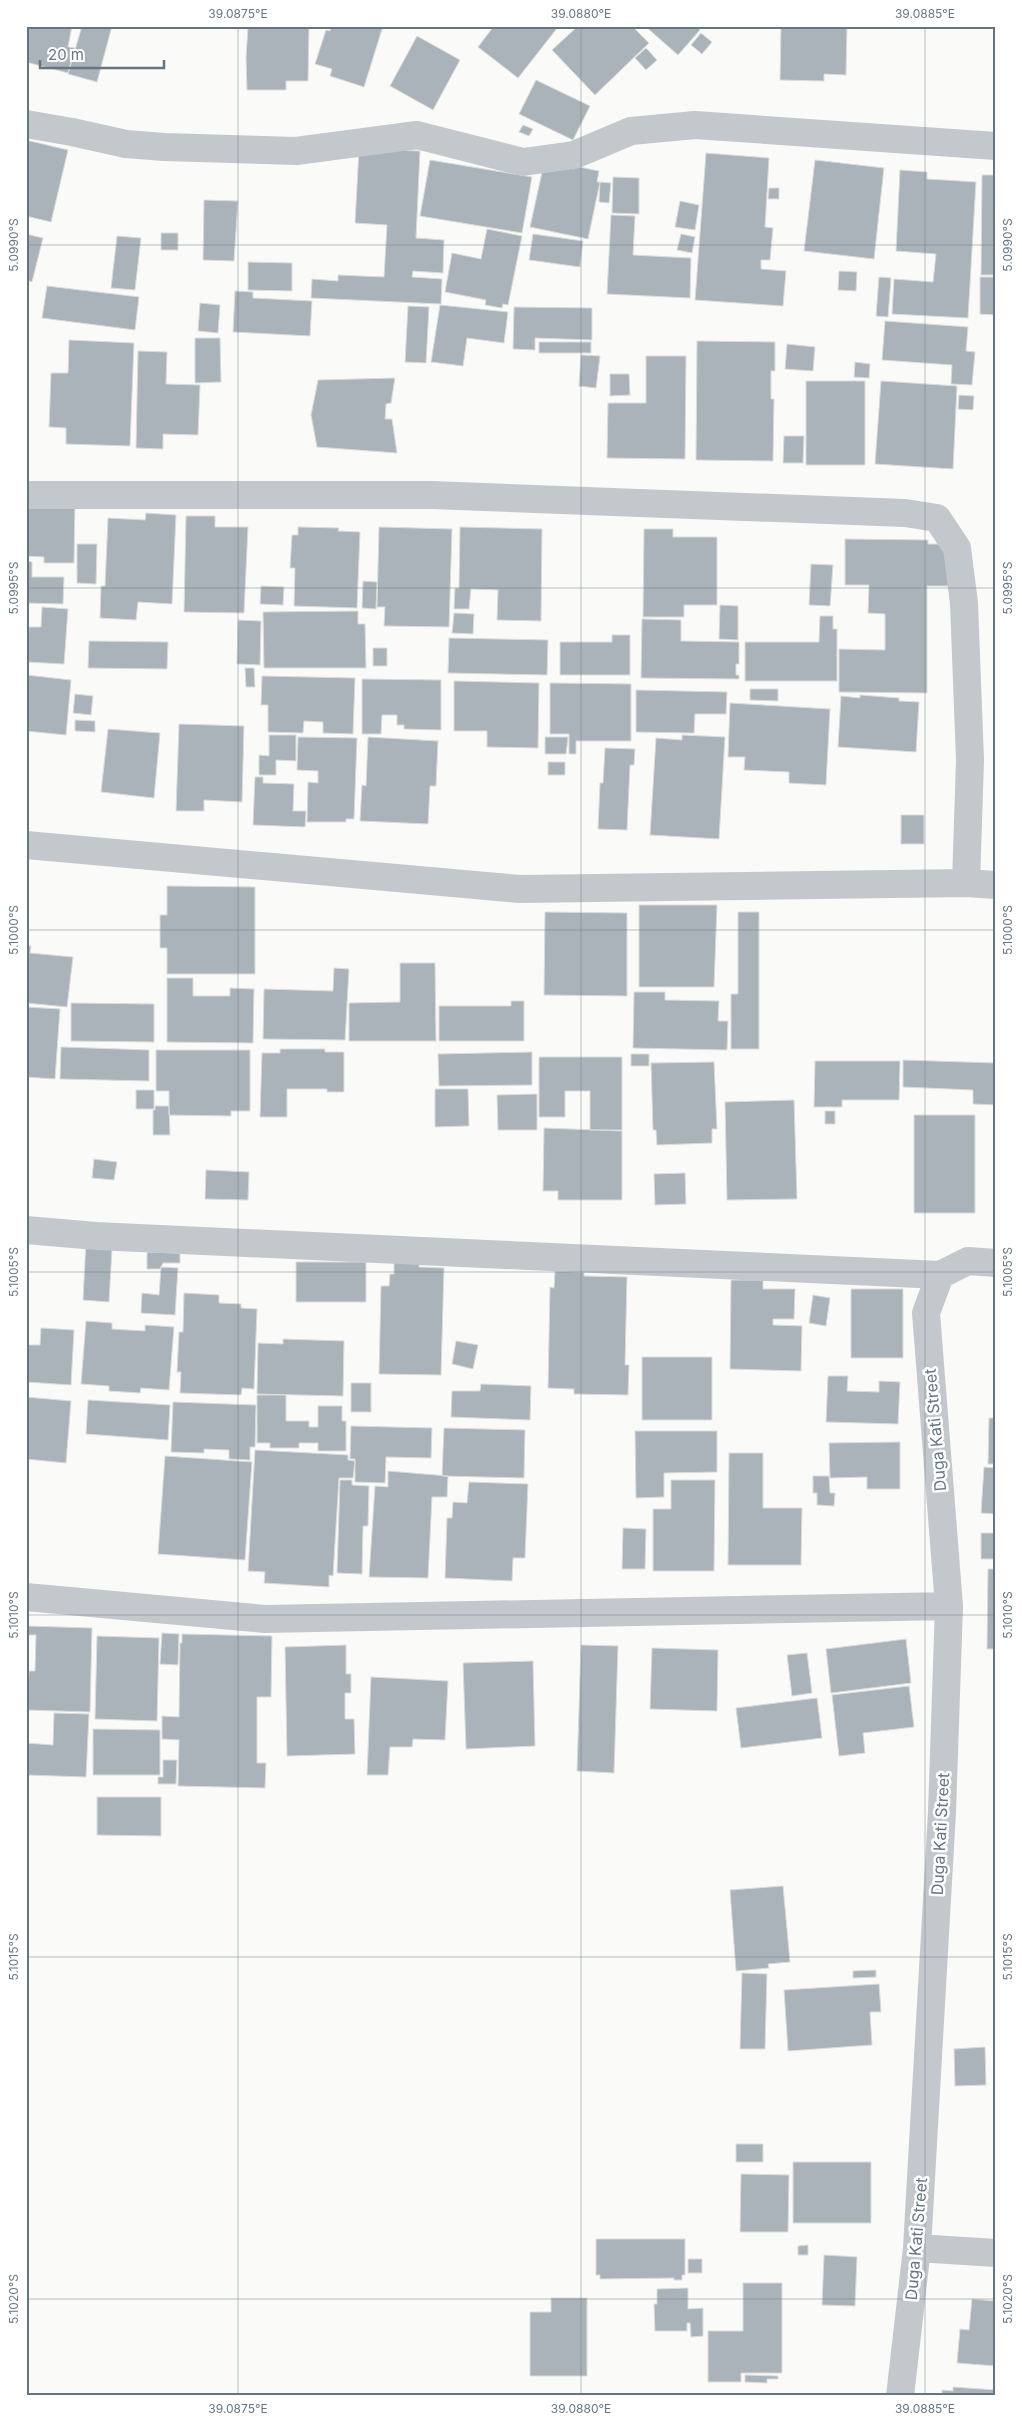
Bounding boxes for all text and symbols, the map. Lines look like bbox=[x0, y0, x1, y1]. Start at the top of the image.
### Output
text: 39.0875°E bbox=[208, 6, 268, 21]
text: 39.0880°E bbox=[551, 6, 611, 21]
text: 39.0885°E bbox=[895, 6, 955, 21]
scale bar bbox=[40, 38, 164, 70]
text: 20 m bbox=[48, 45, 84, 64]
text: 5.0990°S bbox=[6, 218, 21, 272]
text: 5.0990°S bbox=[1000, 218, 1015, 272]
text: 5.0995°S bbox=[6, 561, 21, 615]
text: 5.0995°S bbox=[1000, 561, 1015, 615]
text: 5.1000°S bbox=[6, 905, 21, 955]
text: 5.1000°S bbox=[1000, 905, 1015, 955]
text: 5.1005°S bbox=[6, 1247, 21, 1297]
text: 5.1005°S bbox=[1000, 1247, 1015, 1297]
street label: Duga Kati Street bbox=[920, 1368, 950, 1492]
text: 5.1010°S bbox=[6, 1591, 21, 1639]
text: 5.1010°S bbox=[1000, 1591, 1015, 1639]
street label: Duga Kati Street bbox=[927, 1772, 953, 1896]
text: 5.1015°S bbox=[6, 1933, 21, 1981]
text: 5.1015°S bbox=[1000, 1933, 1015, 1981]
street label: Duga Kati Street bbox=[901, 2177, 931, 2301]
text: 5.1020°S bbox=[6, 2274, 21, 2324]
text: 5.1020°S bbox=[1000, 2274, 1015, 2324]
text: 39.0875°E bbox=[208, 2401, 268, 2416]
text: 39.0880°E bbox=[551, 2401, 611, 2416]
text: 39.0885°E bbox=[895, 2401, 955, 2416]

